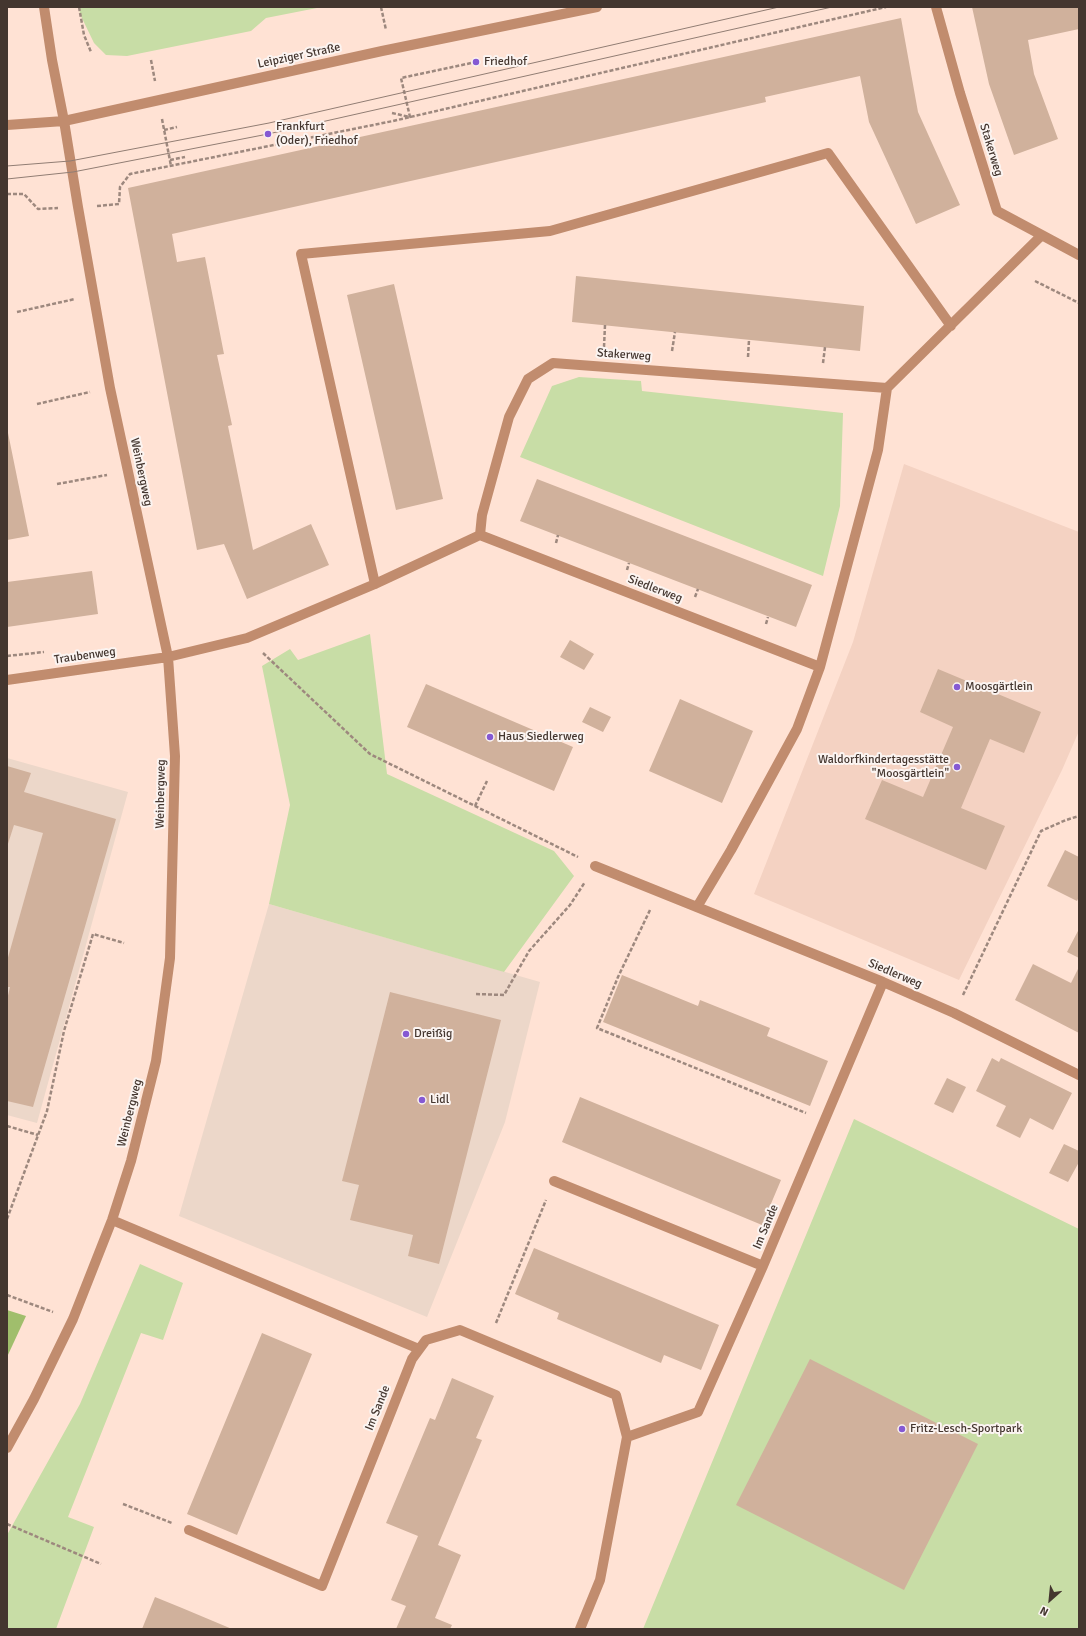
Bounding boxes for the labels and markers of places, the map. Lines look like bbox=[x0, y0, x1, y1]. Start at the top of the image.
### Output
place label: Friedhof bbox=[484, 55, 527, 69]
marker: Friedhof bbox=[471, 57, 481, 67]
place label: Frankfurt (Oder), Friedhof bbox=[276, 120, 357, 148]
marker: Frankfurt (Oder), Friedhof bbox=[263, 129, 273, 139]
place label: Moosgärtlein bbox=[965, 680, 1033, 694]
marker: Moosgärtlein bbox=[952, 682, 962, 692]
place label: Haus Siedlerweg bbox=[498, 730, 584, 744]
marker: Haus Siedlerweg bbox=[485, 732, 495, 742]
place label: Waldorfkindertagesstätte "Moosgärtlein" bbox=[818, 753, 949, 781]
marker: Waldorfkindertagesstätte "Moosgärtlein" bbox=[952, 762, 962, 772]
place label: Dreißig bbox=[414, 1027, 452, 1041]
marker: Dreißig bbox=[401, 1029, 411, 1039]
place label: Lidl bbox=[430, 1093, 449, 1107]
marker: Lidl bbox=[417, 1095, 427, 1105]
place label: Fritz-Lesch-Sportpark bbox=[910, 1422, 1022, 1436]
marker: Fritz-Lesch-Sportpark bbox=[897, 1424, 907, 1434]

